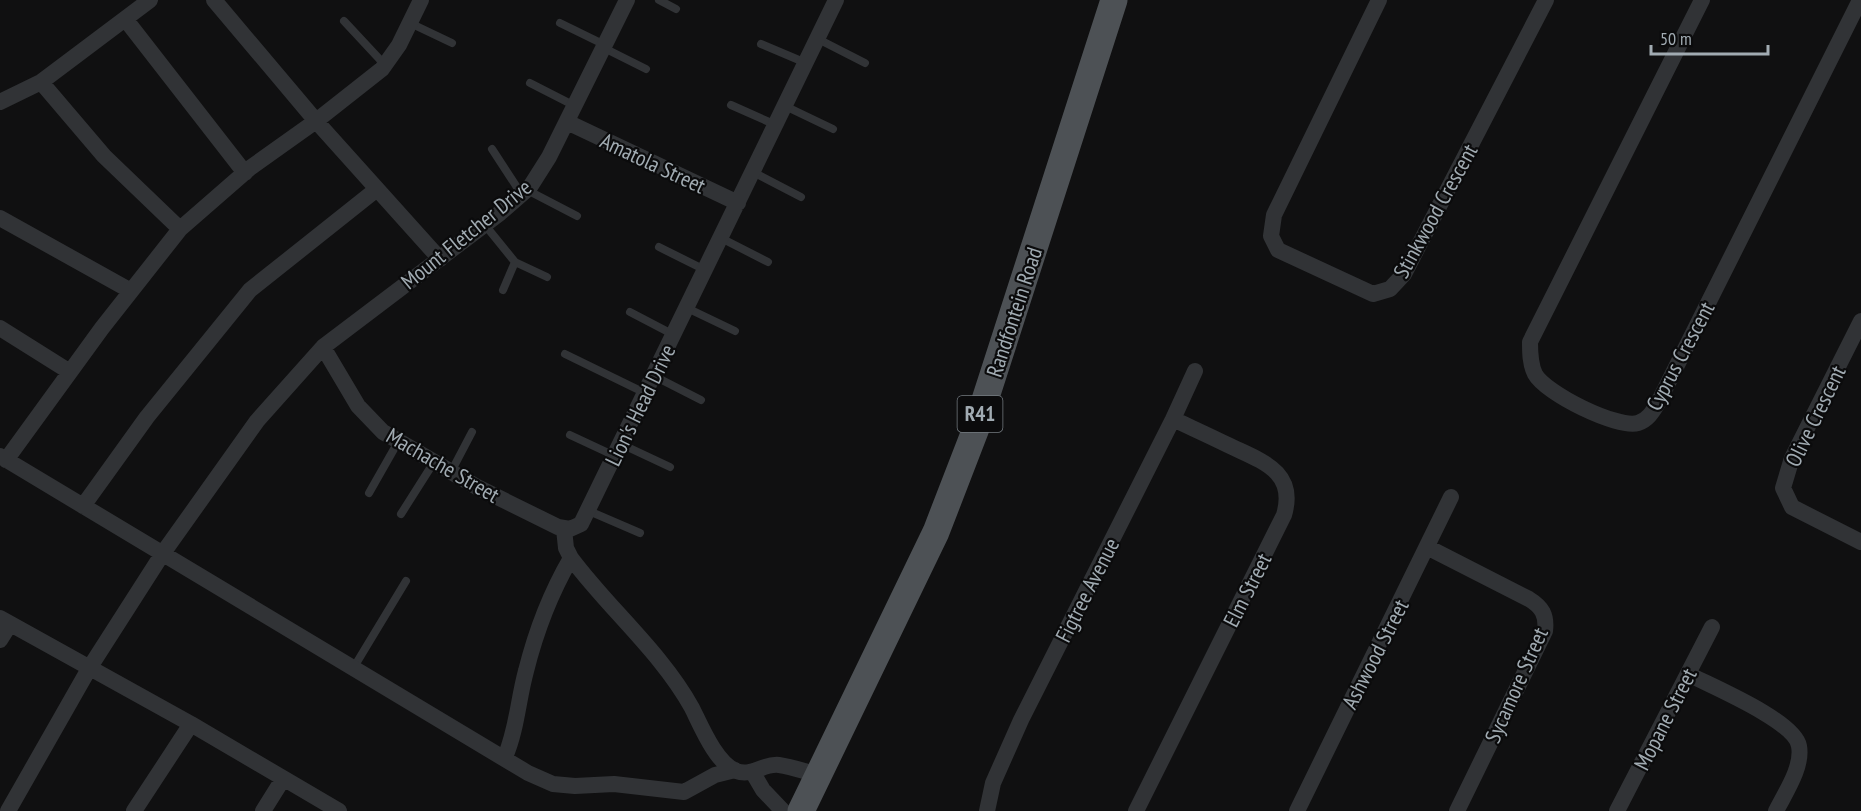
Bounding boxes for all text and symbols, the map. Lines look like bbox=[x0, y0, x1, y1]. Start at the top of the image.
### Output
scale bar bbox=[1651, 18, 1768, 56]
text: 50 m bbox=[1660, 27, 1692, 50]
street label: Amatola Street bbox=[596, 126, 710, 200]
street label: Stinkwood Crescent bbox=[1387, 139, 1483, 283]
street label: Mount Fletcher Drive bbox=[395, 173, 537, 295]
street label: Randfontein Road bbox=[980, 244, 1048, 380]
street label: Cyprus Crescent bbox=[1640, 297, 1720, 415]
street label: Lion's Head Drive bbox=[599, 340, 681, 470]
street label: Olive Crescent bbox=[1779, 361, 1851, 471]
road number: R41 bbox=[958, 396, 1002, 432]
street label: Machache Street bbox=[381, 421, 505, 509]
street label: Figtree Avenue bbox=[1049, 533, 1125, 647]
street label: Elm Street bbox=[1217, 548, 1277, 632]
street label: Ashwood Street bbox=[1336, 595, 1414, 713]
street label: Sycamore Street bbox=[1478, 623, 1554, 747]
street label: Mopane Street bbox=[1627, 663, 1703, 775]

